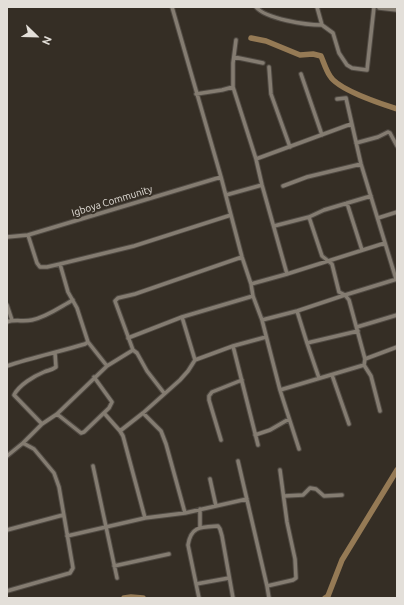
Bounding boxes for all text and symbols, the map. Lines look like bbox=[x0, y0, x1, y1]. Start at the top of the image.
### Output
north arrow bbox=[16, 16, 56, 56]
text: N bbox=[40, 35, 54, 47]
street label: Igboya Community bbox=[70, 183, 154, 219]

